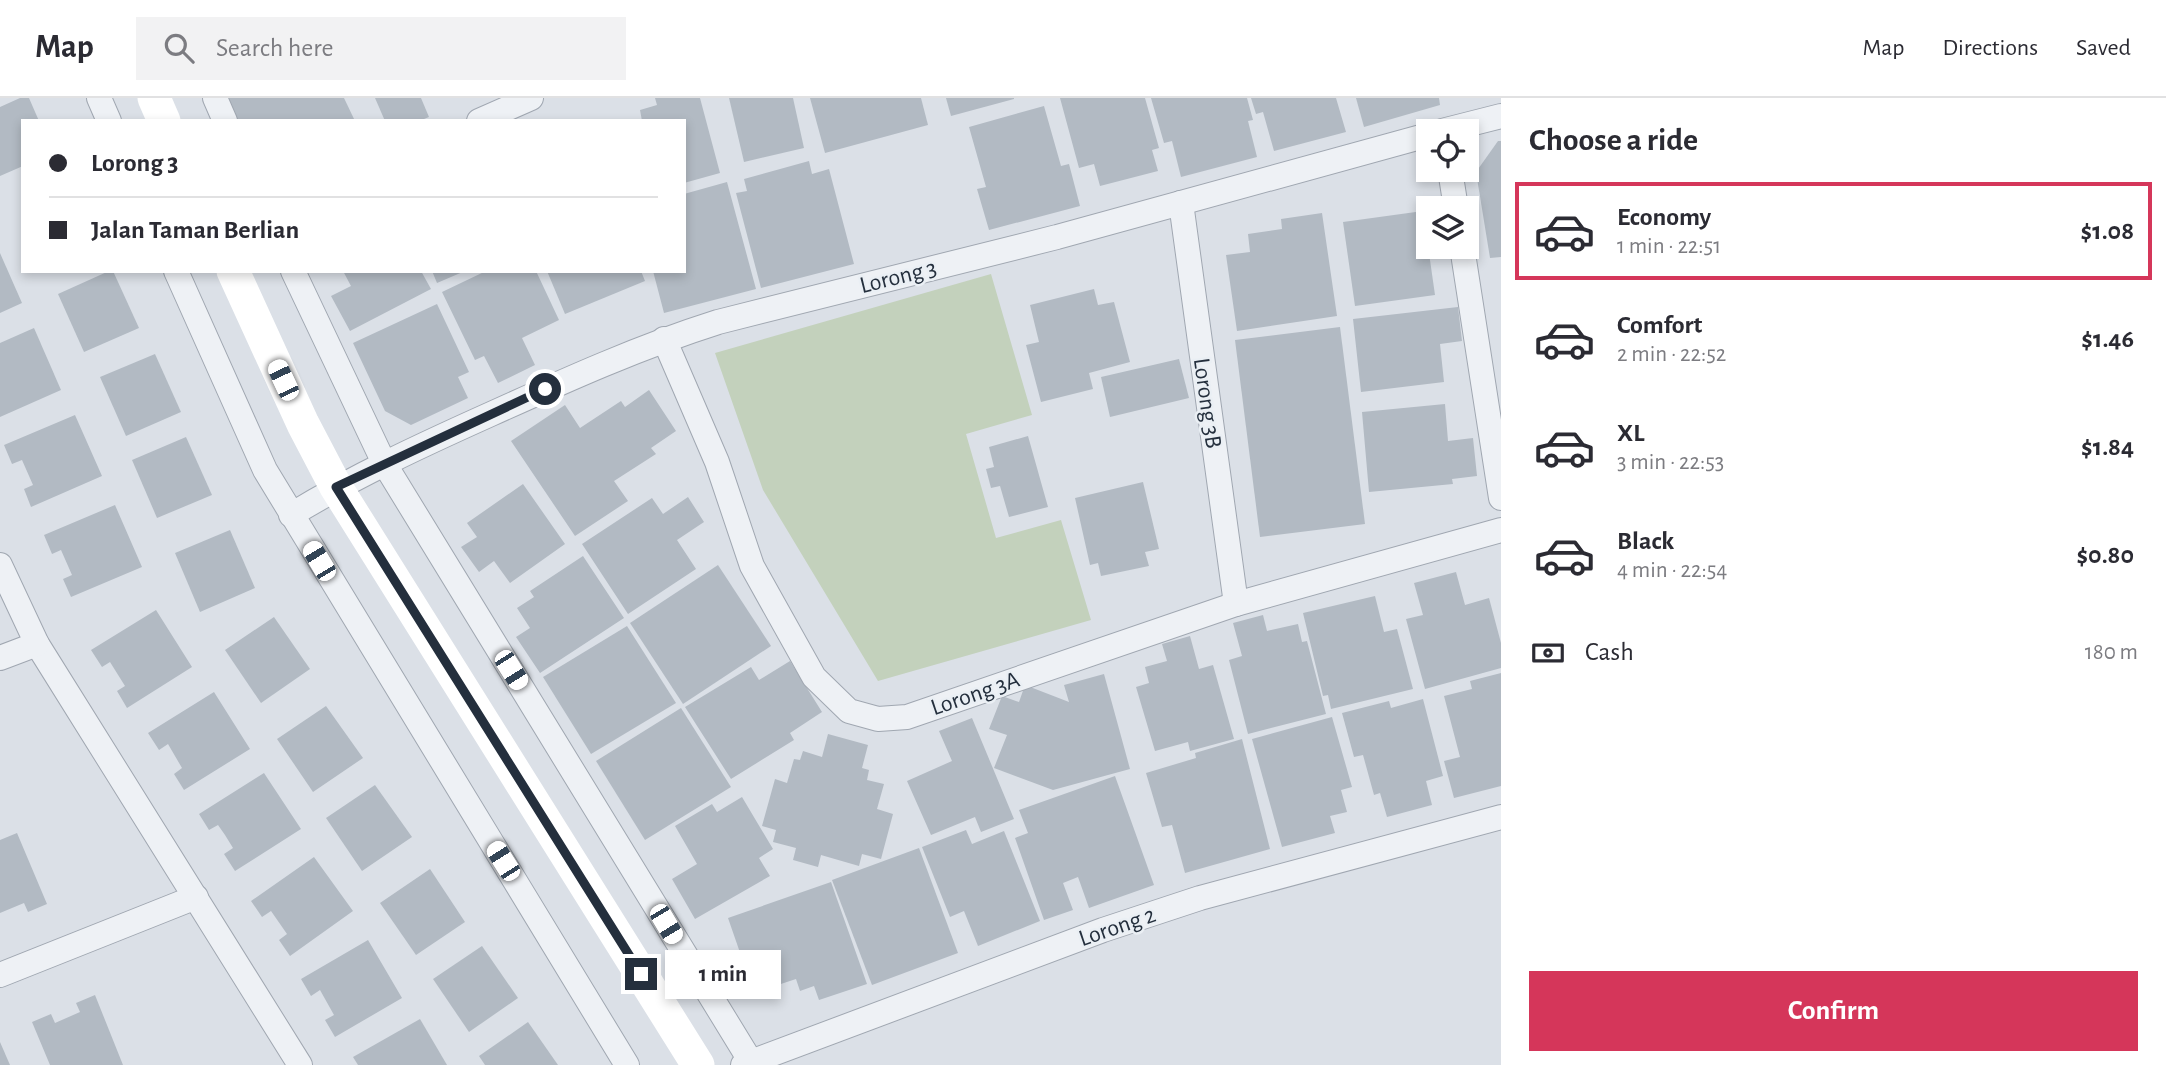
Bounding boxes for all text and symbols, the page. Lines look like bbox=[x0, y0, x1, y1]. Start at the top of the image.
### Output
search box bbox=[136, 17, 626, 80]
icon: search bbox=[160, 29, 198, 67]
text: Map bbox=[35, 31, 94, 64]
text: Search here bbox=[216, 35, 334, 61]
text: Map bbox=[1862, 36, 1904, 60]
text: Directions bbox=[1942, 36, 2038, 60]
text: Saved bbox=[2076, 36, 2131, 60]
map controls bbox=[1416, 119, 1479, 259]
button: locate bbox=[1416, 119, 1479, 182]
text: Choose a ride bbox=[1529, 124, 1698, 156]
text: Lorong 3 bbox=[91, 150, 178, 176]
button: layers bbox=[1416, 196, 1479, 259]
icon: car bbox=[1533, 200, 1596, 263]
text: Economy bbox=[1617, 204, 1711, 230]
text: Jalan Taman Berlian bbox=[91, 217, 299, 243]
text: $1.08 bbox=[2081, 218, 2134, 244]
text: 1 min · 22:51 bbox=[1617, 235, 1721, 258]
street label: Lorong 3 bbox=[857, 256, 939, 298]
icon: car bbox=[1533, 308, 1596, 371]
text: Comfort bbox=[1617, 312, 1702, 338]
text: $1.46 bbox=[2081, 326, 2134, 352]
text: 2 min · 22:52 bbox=[1617, 343, 1726, 366]
street label: Lorong 3B bbox=[1189, 356, 1225, 450]
car bbox=[265, 357, 302, 403]
route start bbox=[529, 373, 561, 405]
icon: car bbox=[1533, 416, 1596, 479]
text: XL bbox=[1617, 420, 1644, 446]
text: $1.84 bbox=[2081, 434, 2134, 460]
text: 3 min · 22:53 bbox=[1617, 451, 1724, 474]
icon: car bbox=[1533, 524, 1596, 587]
text: Black bbox=[1617, 528, 1674, 554]
car bbox=[300, 538, 339, 584]
text: $0.80 bbox=[2076, 542, 2134, 568]
text: 4 min · 22:54 bbox=[1617, 559, 1727, 582]
icon: cash bbox=[1529, 634, 1567, 672]
text: Cash bbox=[1585, 639, 1634, 665]
text: 180 m bbox=[2085, 641, 2138, 664]
car bbox=[491, 647, 532, 693]
street label: Lorong 3A bbox=[928, 668, 1023, 720]
car bbox=[483, 838, 524, 884]
car bbox=[647, 901, 686, 947]
street label: Lorong 2 bbox=[1076, 903, 1159, 951]
callout: 1 min bbox=[666, 950, 781, 998]
route end bbox=[625, 958, 657, 990]
text: 1 min bbox=[699, 963, 747, 986]
button: Confirm bbox=[1529, 971, 2138, 1051]

